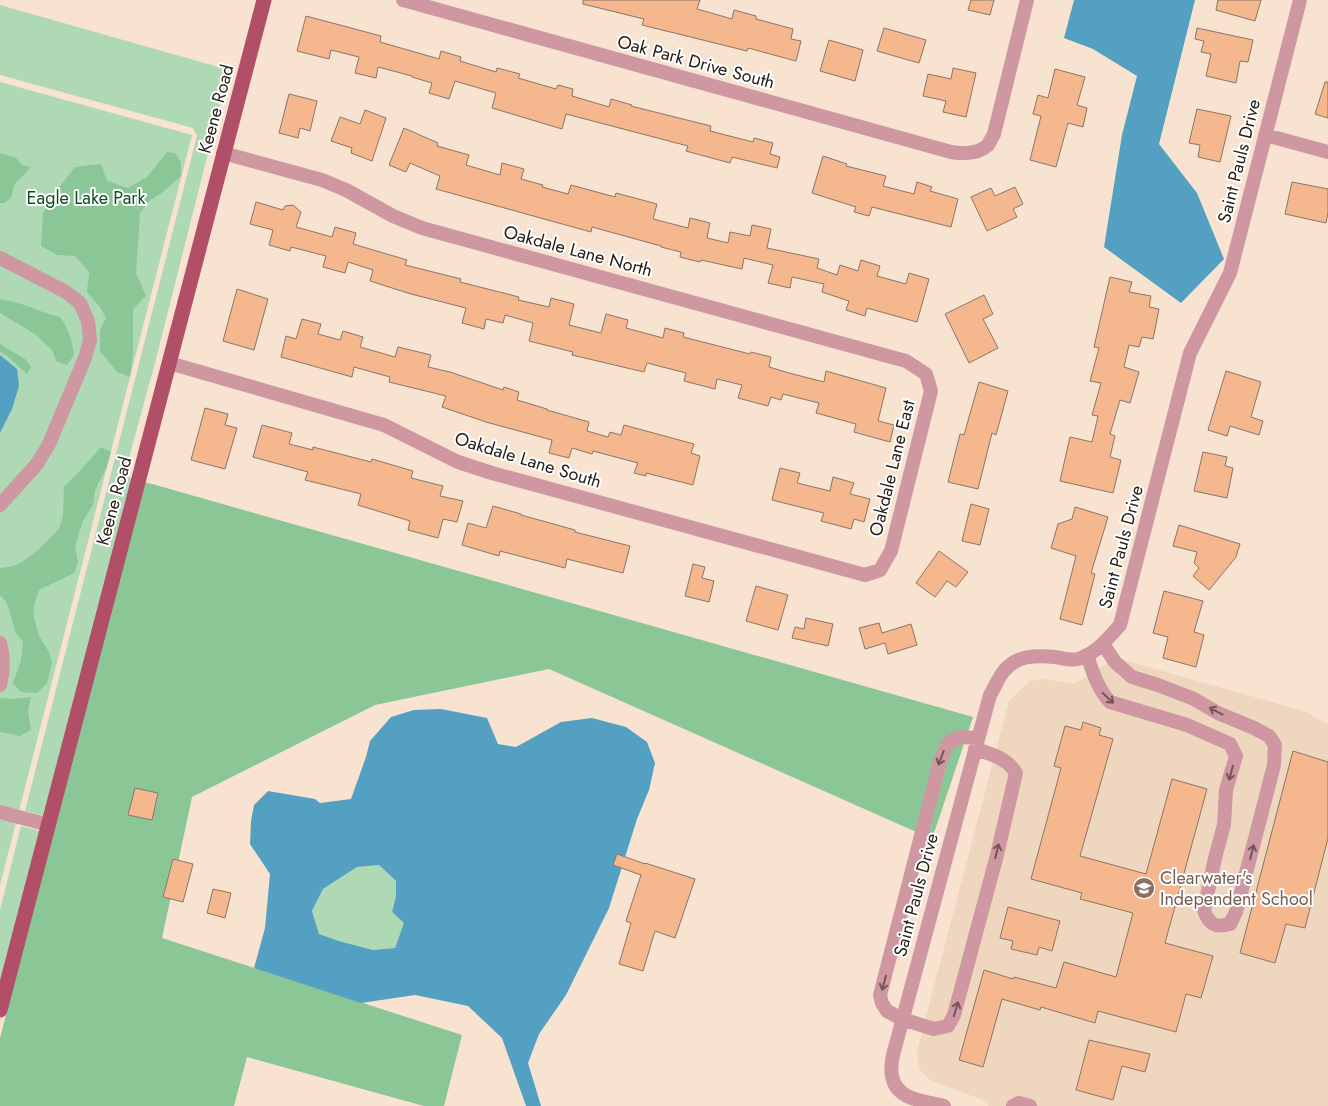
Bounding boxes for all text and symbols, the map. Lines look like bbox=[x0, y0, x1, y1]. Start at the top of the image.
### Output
street label: Oak Park Drive South bbox=[614, 28, 778, 96]
street label: Keene Road bbox=[192, 62, 240, 156]
street label: Saint Pauls Drive bbox=[1211, 96, 1267, 226]
park label: Eagle Lake Park bbox=[27, 185, 145, 211]
street label: Oakdale Lane North bbox=[501, 219, 655, 283]
street label: Oakdale Lane East bbox=[863, 397, 922, 539]
street label: Oakdale Lane South bbox=[451, 425, 605, 495]
street label: Keene Road bbox=[90, 454, 138, 548]
street label: Saint Pauls Drive bbox=[1092, 482, 1150, 612]
one-way arrow bbox=[1102, 692, 1114, 704]
one-way arrow bbox=[1208, 706, 1223, 716]
one-way arrow bbox=[936, 750, 946, 765]
one-way arrow bbox=[1225, 765, 1235, 781]
street label: Saint Pauls Drive bbox=[887, 830, 945, 960]
one-way arrow bbox=[993, 844, 1002, 860]
one-way arrow bbox=[1248, 845, 1257, 861]
place label: Clearwater's Independent School bbox=[1160, 865, 1313, 912]
school or university icon: Clearwater's Independent School bbox=[1132, 876, 1156, 900]
one-way arrow bbox=[878, 975, 888, 991]
one-way arrow bbox=[951, 1001, 961, 1017]

